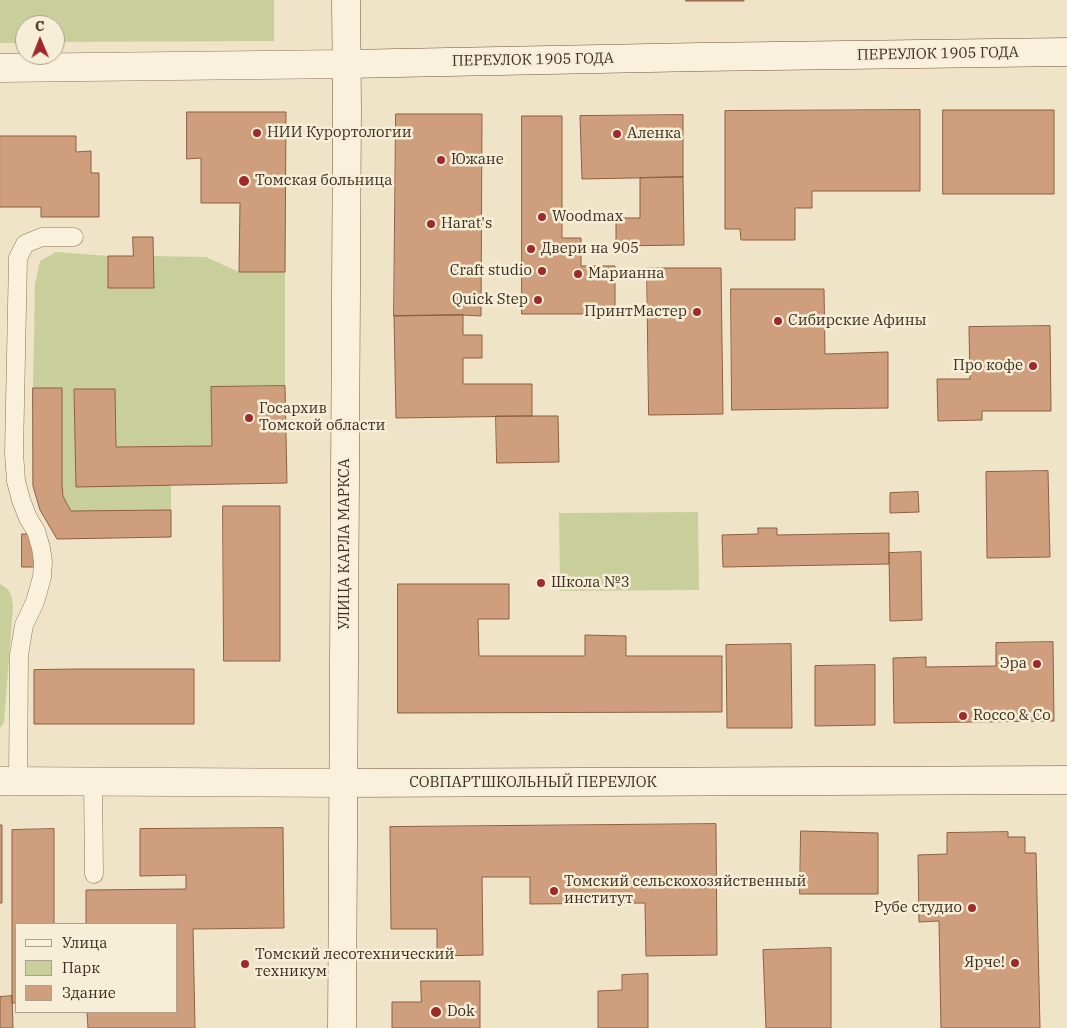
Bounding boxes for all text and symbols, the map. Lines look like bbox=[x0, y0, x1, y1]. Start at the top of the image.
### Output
north arrow bbox=[15, 15, 65, 65]
text: С bbox=[35, 17, 45, 35]
street label: ПЕРЕУЛОК 1905 ГОДА bbox=[857, 44, 1019, 64]
street label: ПЕРЕУЛОК 1905 ГОДА bbox=[452, 50, 614, 70]
place label: НИИ Курортологии bbox=[267, 124, 412, 142]
place label: Аленка bbox=[627, 125, 681, 143]
marker: НИИ Курортологии bbox=[251, 127, 263, 139]
marker: Аленка bbox=[611, 128, 623, 140]
place label: Южане bbox=[451, 151, 504, 169]
marker: Южане bbox=[435, 154, 447, 166]
place label: Томская больница bbox=[255, 172, 392, 190]
marker: Томская больница bbox=[237, 174, 251, 188]
place label: Woodmax bbox=[552, 208, 623, 226]
marker: Woodmax bbox=[536, 211, 548, 223]
place label: Harat's bbox=[441, 215, 492, 233]
marker: Harat's bbox=[425, 218, 437, 230]
place label: Двери на 905 bbox=[541, 240, 639, 258]
marker: Двери на 905 bbox=[525, 243, 537, 255]
place label: Craft studio bbox=[450, 262, 532, 280]
marker: Craft studio bbox=[536, 265, 548, 277]
place label: Марианна bbox=[588, 265, 665, 283]
marker: Марианна bbox=[572, 268, 584, 280]
place label: Quick Step bbox=[452, 291, 528, 309]
marker: Quick Step bbox=[532, 294, 544, 306]
place label: ПринтМастер bbox=[584, 303, 687, 321]
marker: ПринтМастер bbox=[691, 306, 703, 318]
place label: Сибирские Афины bbox=[788, 312, 927, 330]
marker: Сибирские Афины bbox=[772, 315, 784, 327]
place label: Про кофе bbox=[953, 357, 1023, 375]
marker: Про кофе bbox=[1027, 360, 1039, 372]
place label: Госархив Томской области bbox=[259, 400, 385, 435]
marker: Госархив Томской области bbox=[243, 412, 255, 424]
street label: УЛИЦА КАРЛА МАРКСА bbox=[336, 458, 354, 630]
place label: Школа №3 bbox=[551, 574, 630, 592]
marker: Школа №3 bbox=[535, 577, 547, 589]
place label: Эра bbox=[1000, 655, 1027, 673]
marker: Эра bbox=[1031, 658, 1043, 670]
place label: Rocco & Co bbox=[973, 707, 1051, 725]
marker: Rocco & Co bbox=[957, 710, 969, 722]
street label: СОВПАРТШКОЛЬНЫЙ ПЕРЕУЛОК bbox=[409, 774, 657, 792]
place label: Томский сельскохозяйственный институт bbox=[564, 873, 806, 908]
marker: Томский сельскохозяйственный институт bbox=[548, 885, 560, 897]
place label: Рубе студио bbox=[874, 899, 962, 917]
marker: Рубе студио bbox=[966, 902, 978, 914]
legend bbox=[15, 923, 178, 1013]
text: Улица bbox=[62, 933, 107, 952]
place label: Томский лесотехнический техникум bbox=[255, 946, 454, 981]
place label: Ярче! bbox=[964, 954, 1005, 972]
marker: Ярче! bbox=[1009, 957, 1021, 969]
text: Парк bbox=[62, 958, 100, 977]
marker: Томский лесотехнический техникум bbox=[239, 958, 251, 970]
text: Здание bbox=[62, 983, 116, 1002]
place label: Dok bbox=[447, 1003, 475, 1021]
marker: Dok bbox=[429, 1005, 443, 1019]

